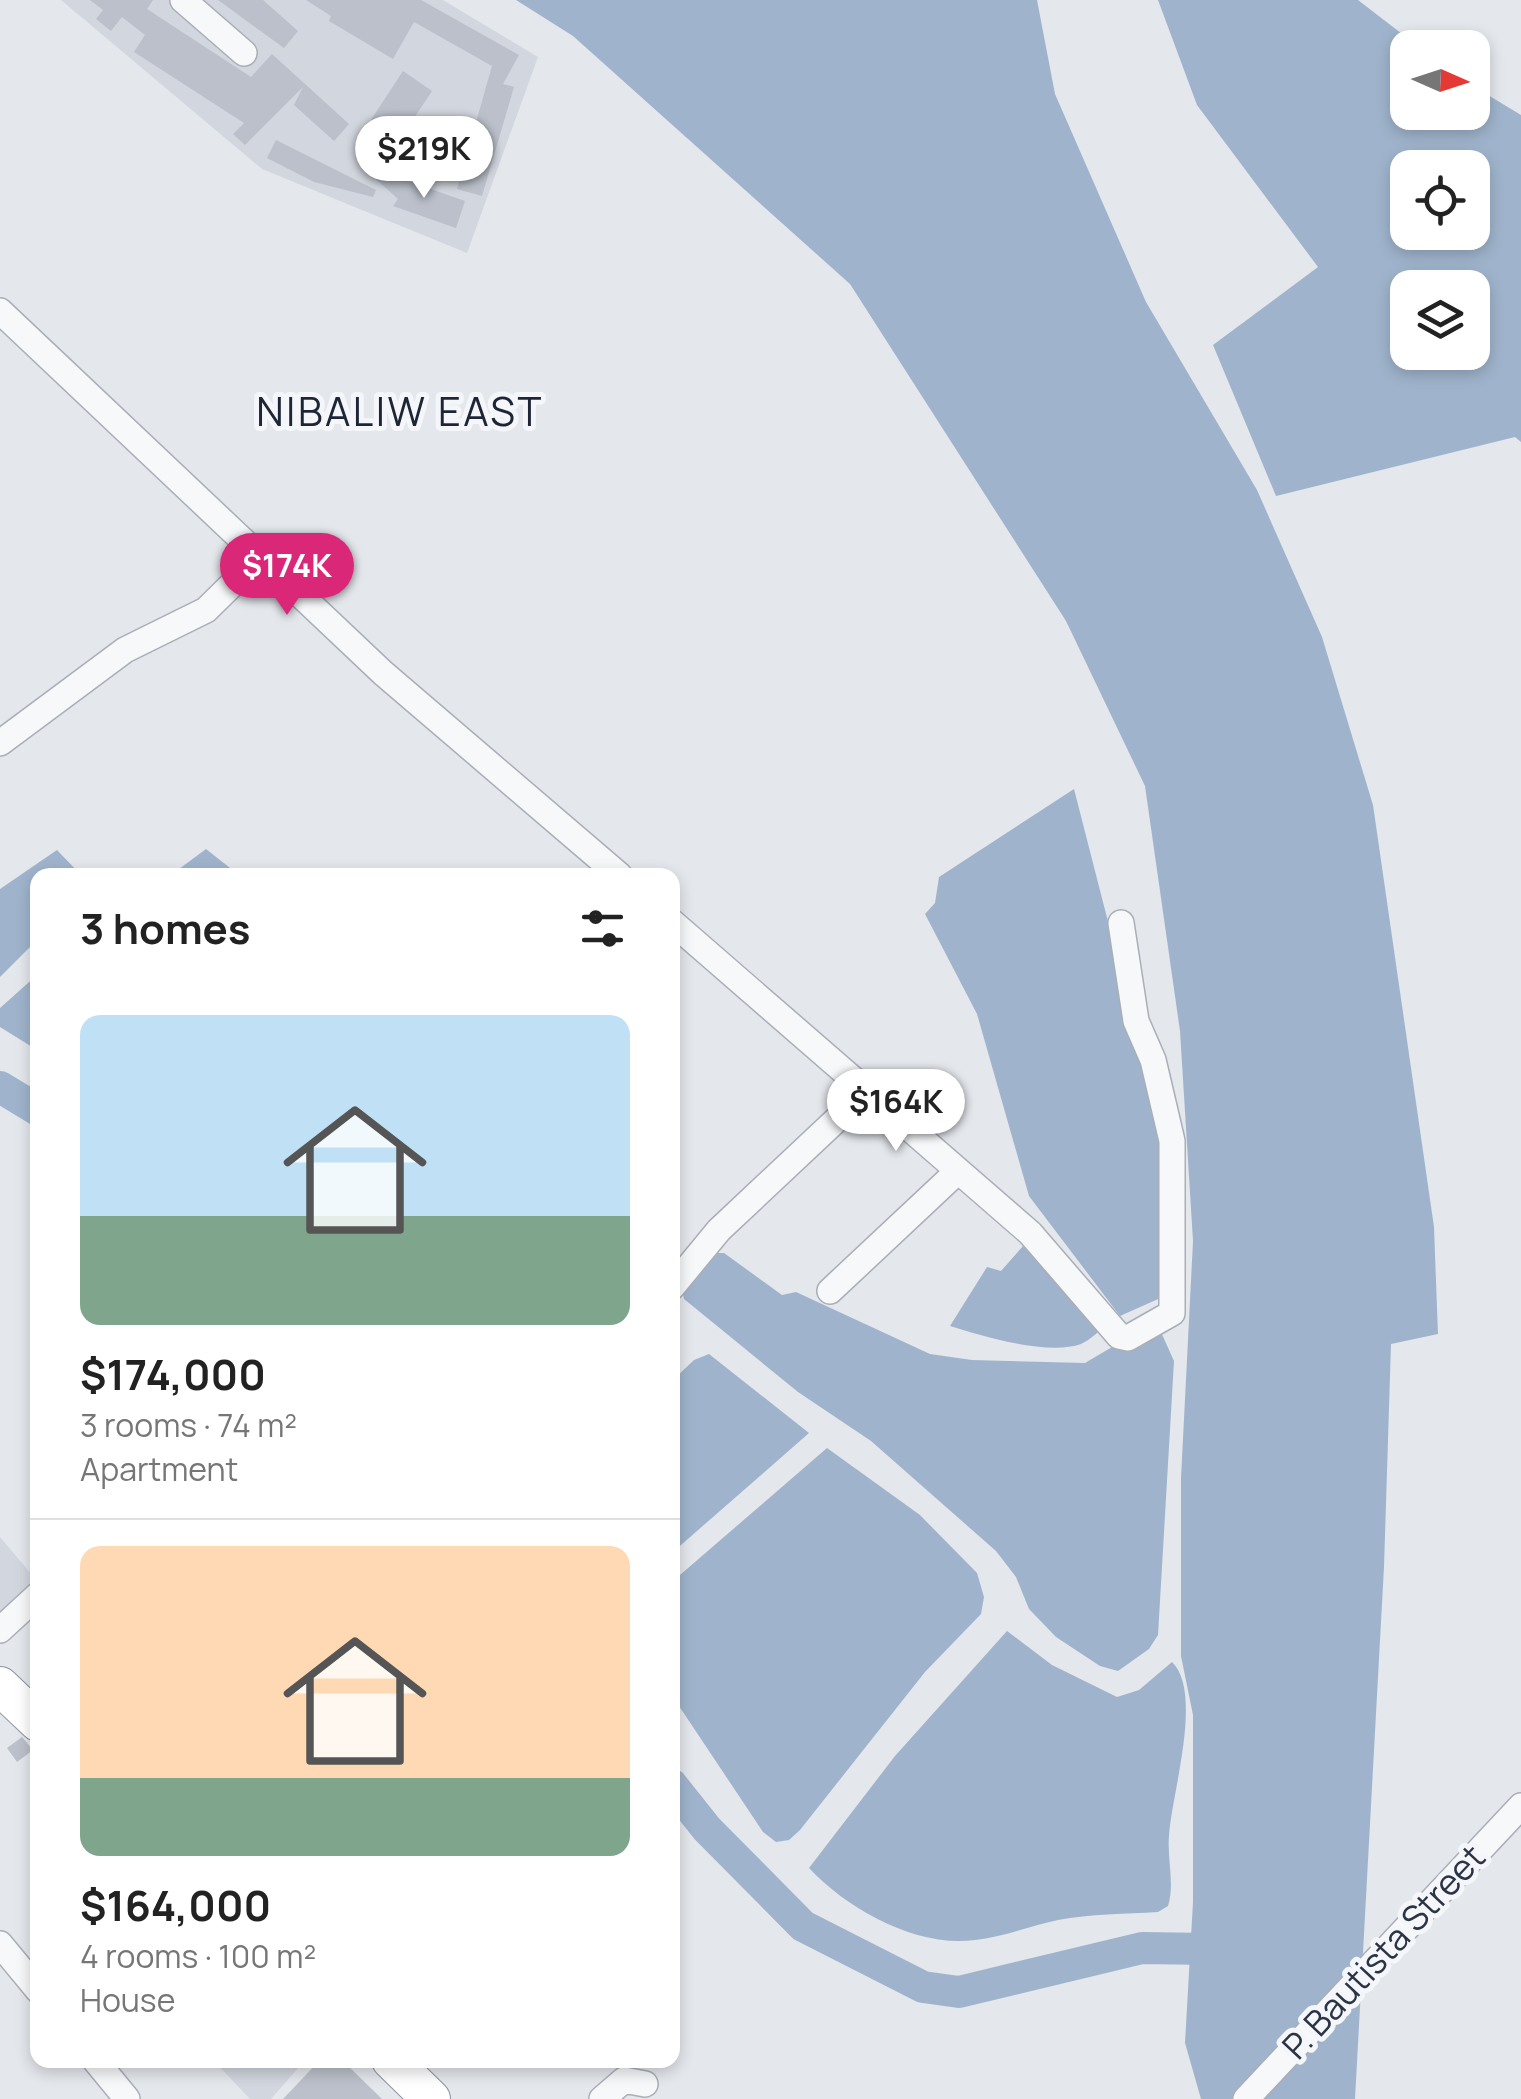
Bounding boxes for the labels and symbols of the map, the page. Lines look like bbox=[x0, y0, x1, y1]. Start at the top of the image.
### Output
north arrow bbox=[1390, 30, 1490, 130]
pin: $219K bbox=[354, 116, 494, 201]
district label: NIBALIW EAST bbox=[256, 383, 544, 438]
pin: $174K bbox=[217, 533, 357, 618]
pin: $164K bbox=[826, 1069, 966, 1154]
street label: P. Bautista Street bbox=[1271, 1834, 1495, 2069]

